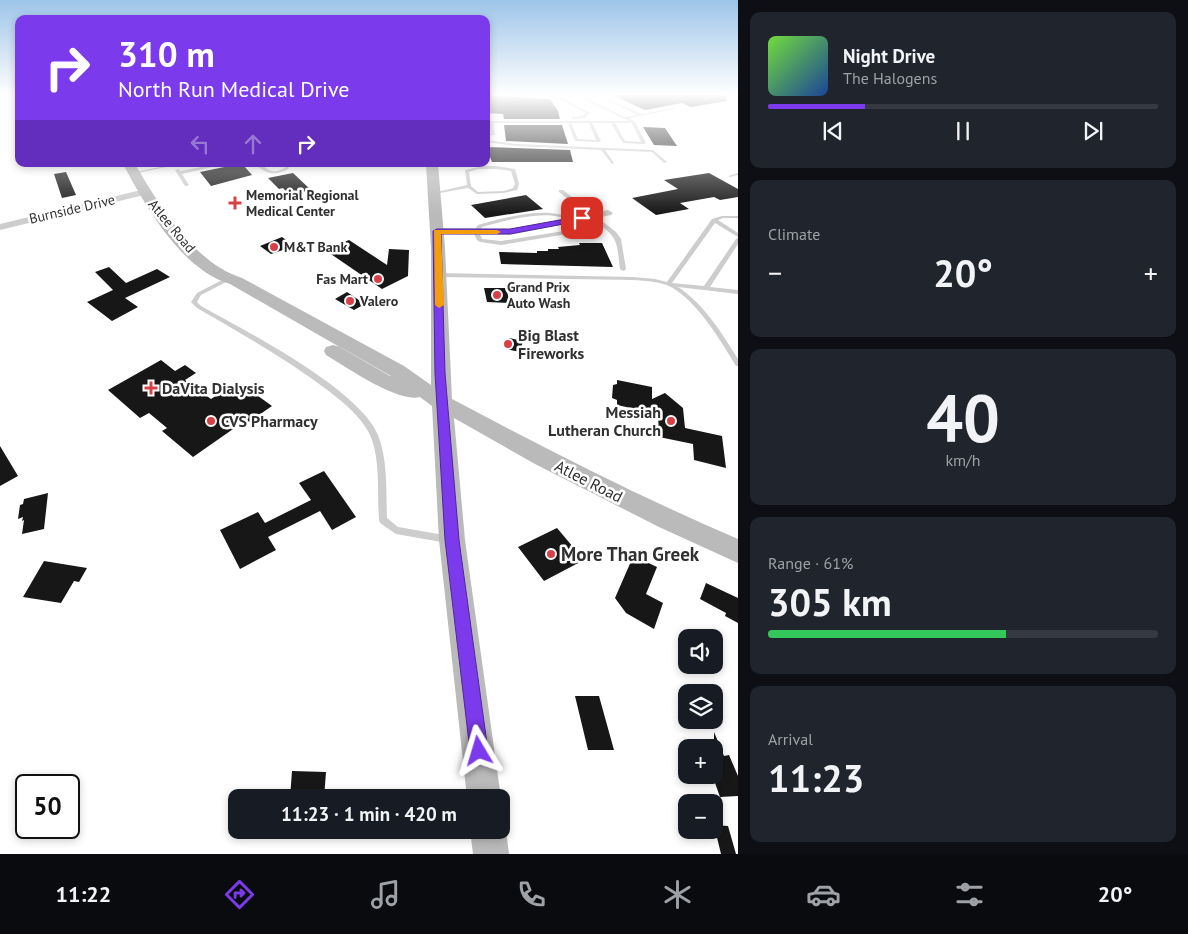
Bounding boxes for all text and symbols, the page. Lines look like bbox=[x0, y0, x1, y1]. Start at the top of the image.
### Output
text: 310 m bbox=[118, 31, 215, 77]
icon: right bbox=[35, 35, 100, 100]
text: Night Drive bbox=[843, 44, 935, 68]
text: The Halogens bbox=[843, 68, 937, 88]
text: North Run Medical Drive bbox=[118, 75, 350, 103]
icon: previous bbox=[819, 117, 847, 145]
icon: pause bbox=[949, 117, 977, 145]
icon: next bbox=[1079, 117, 1107, 145]
icon: left bbox=[186, 130, 214, 158]
icon: ahead bbox=[239, 130, 267, 158]
icon: right bbox=[292, 130, 320, 158]
place label: Memorial Regional Medical Center bbox=[246, 186, 360, 220]
street label: Burnside Drive bbox=[27, 190, 117, 228]
street label: Atlee Road bbox=[144, 196, 200, 256]
marker: Memorial Regional Medical Center bbox=[228, 196, 242, 210]
pin bbox=[561, 197, 603, 239]
icon: arrive bbox=[568, 204, 596, 232]
text: Climate bbox=[768, 224, 820, 244]
place label: M&T Bank bbox=[284, 238, 347, 256]
marker: M&T Bank bbox=[268, 241, 280, 253]
text: 20° bbox=[933, 248, 993, 297]
text: − bbox=[768, 254, 782, 291]
text: + bbox=[1144, 254, 1158, 291]
place label: Fas Mart bbox=[316, 270, 368, 288]
marker: Fas Mart bbox=[372, 273, 384, 285]
place label: Grand Prix Auto Wash bbox=[507, 278, 570, 312]
marker: Grand Prix Auto Wash bbox=[491, 289, 503, 301]
place label: Valero bbox=[359, 292, 399, 310]
marker: Valero bbox=[344, 295, 356, 307]
place label: Big Blast Fireworks bbox=[518, 325, 585, 363]
marker: Big Blast Fireworks bbox=[502, 338, 514, 350]
text: 40 bbox=[926, 375, 1000, 459]
place label: DaVita Dialysis bbox=[162, 378, 265, 398]
marker: DaVita Dialysis bbox=[144, 381, 158, 395]
place label: Messiah Lutheran Church bbox=[548, 402, 661, 440]
place label: CVS Pharmacy bbox=[221, 411, 318, 431]
marker: CVS Pharmacy bbox=[205, 415, 217, 427]
marker: Messiah Lutheran Church bbox=[665, 415, 677, 427]
text: km/h bbox=[945, 450, 981, 470]
street label: Atlee Road bbox=[552, 455, 626, 507]
place label: More Than Greek bbox=[561, 542, 700, 566]
marker: More Than Greek bbox=[545, 548, 557, 560]
text: Range · 61% bbox=[768, 553, 853, 573]
text: 305 km bbox=[768, 577, 892, 626]
map controls bbox=[678, 629, 723, 839]
button: sound bbox=[678, 629, 723, 674]
button: layers bbox=[678, 684, 723, 729]
position arrow bbox=[452, 724, 504, 776]
text: Arrival bbox=[768, 729, 813, 749]
button: + bbox=[678, 739, 723, 784]
text: 11:23 bbox=[768, 753, 864, 802]
speed limit sign: 50 bbox=[15, 774, 80, 839]
button: − bbox=[678, 794, 723, 839]
text: 11:23 · 1 min · 420 m bbox=[281, 802, 457, 826]
icon: directions bbox=[222, 877, 257, 912]
icon: music bbox=[368, 877, 403, 912]
icon: phone bbox=[514, 877, 549, 912]
icon: climate bbox=[660, 877, 695, 912]
icon: car bbox=[806, 877, 841, 912]
icon: filters bbox=[952, 877, 987, 912]
text: 11:22 bbox=[55, 880, 111, 908]
text: 20° bbox=[1098, 880, 1132, 908]

